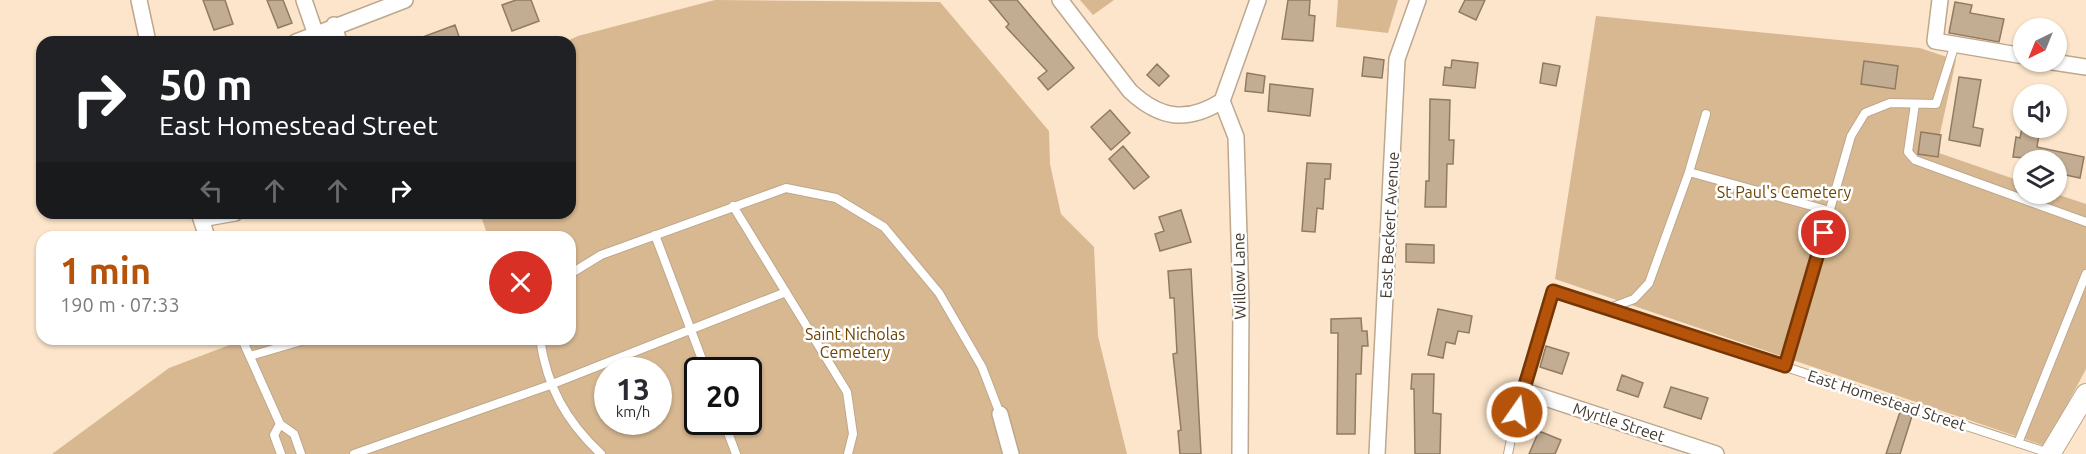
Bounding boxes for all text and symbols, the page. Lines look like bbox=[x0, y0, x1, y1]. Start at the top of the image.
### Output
north arrow bbox=[2013, 18, 2067, 72]
map controls bbox=[2013, 18, 2067, 204]
icon: right bbox=[60, 60, 138, 138]
text: 50 m bbox=[159, 61, 253, 108]
button: sound bbox=[2013, 84, 2067, 138]
text: East Homestead Street bbox=[159, 110, 438, 140]
button: layers bbox=[2013, 150, 2067, 204]
street label: East Beckert Avenue bbox=[1376, 151, 1402, 299]
icon: left bbox=[195, 174, 228, 207]
icon: ahead bbox=[258, 174, 291, 207]
icon: ahead bbox=[321, 174, 354, 207]
icon: right bbox=[384, 174, 417, 207]
park label: St Paul's Cemetery bbox=[1717, 183, 1851, 201]
pin bbox=[1798, 207, 1849, 258]
icon: arrive bbox=[1807, 216, 1840, 249]
street label: Willow Lane bbox=[1229, 232, 1249, 320]
text: 1 min bbox=[60, 250, 151, 291]
button: close bbox=[489, 251, 552, 314]
text: 190 m · 07:33 bbox=[60, 293, 180, 316]
park label: Saint Nicholas Cemetery bbox=[805, 325, 905, 361]
speed limit sign: 20 bbox=[684, 357, 762, 435]
street label: East Homestead Street bbox=[1806, 366, 1969, 434]
text: 13 bbox=[616, 372, 650, 406]
position arrow bbox=[1485, 380, 1549, 444]
street label: Myrtle Street bbox=[1571, 399, 1668, 446]
text: km/h bbox=[616, 403, 650, 420]

